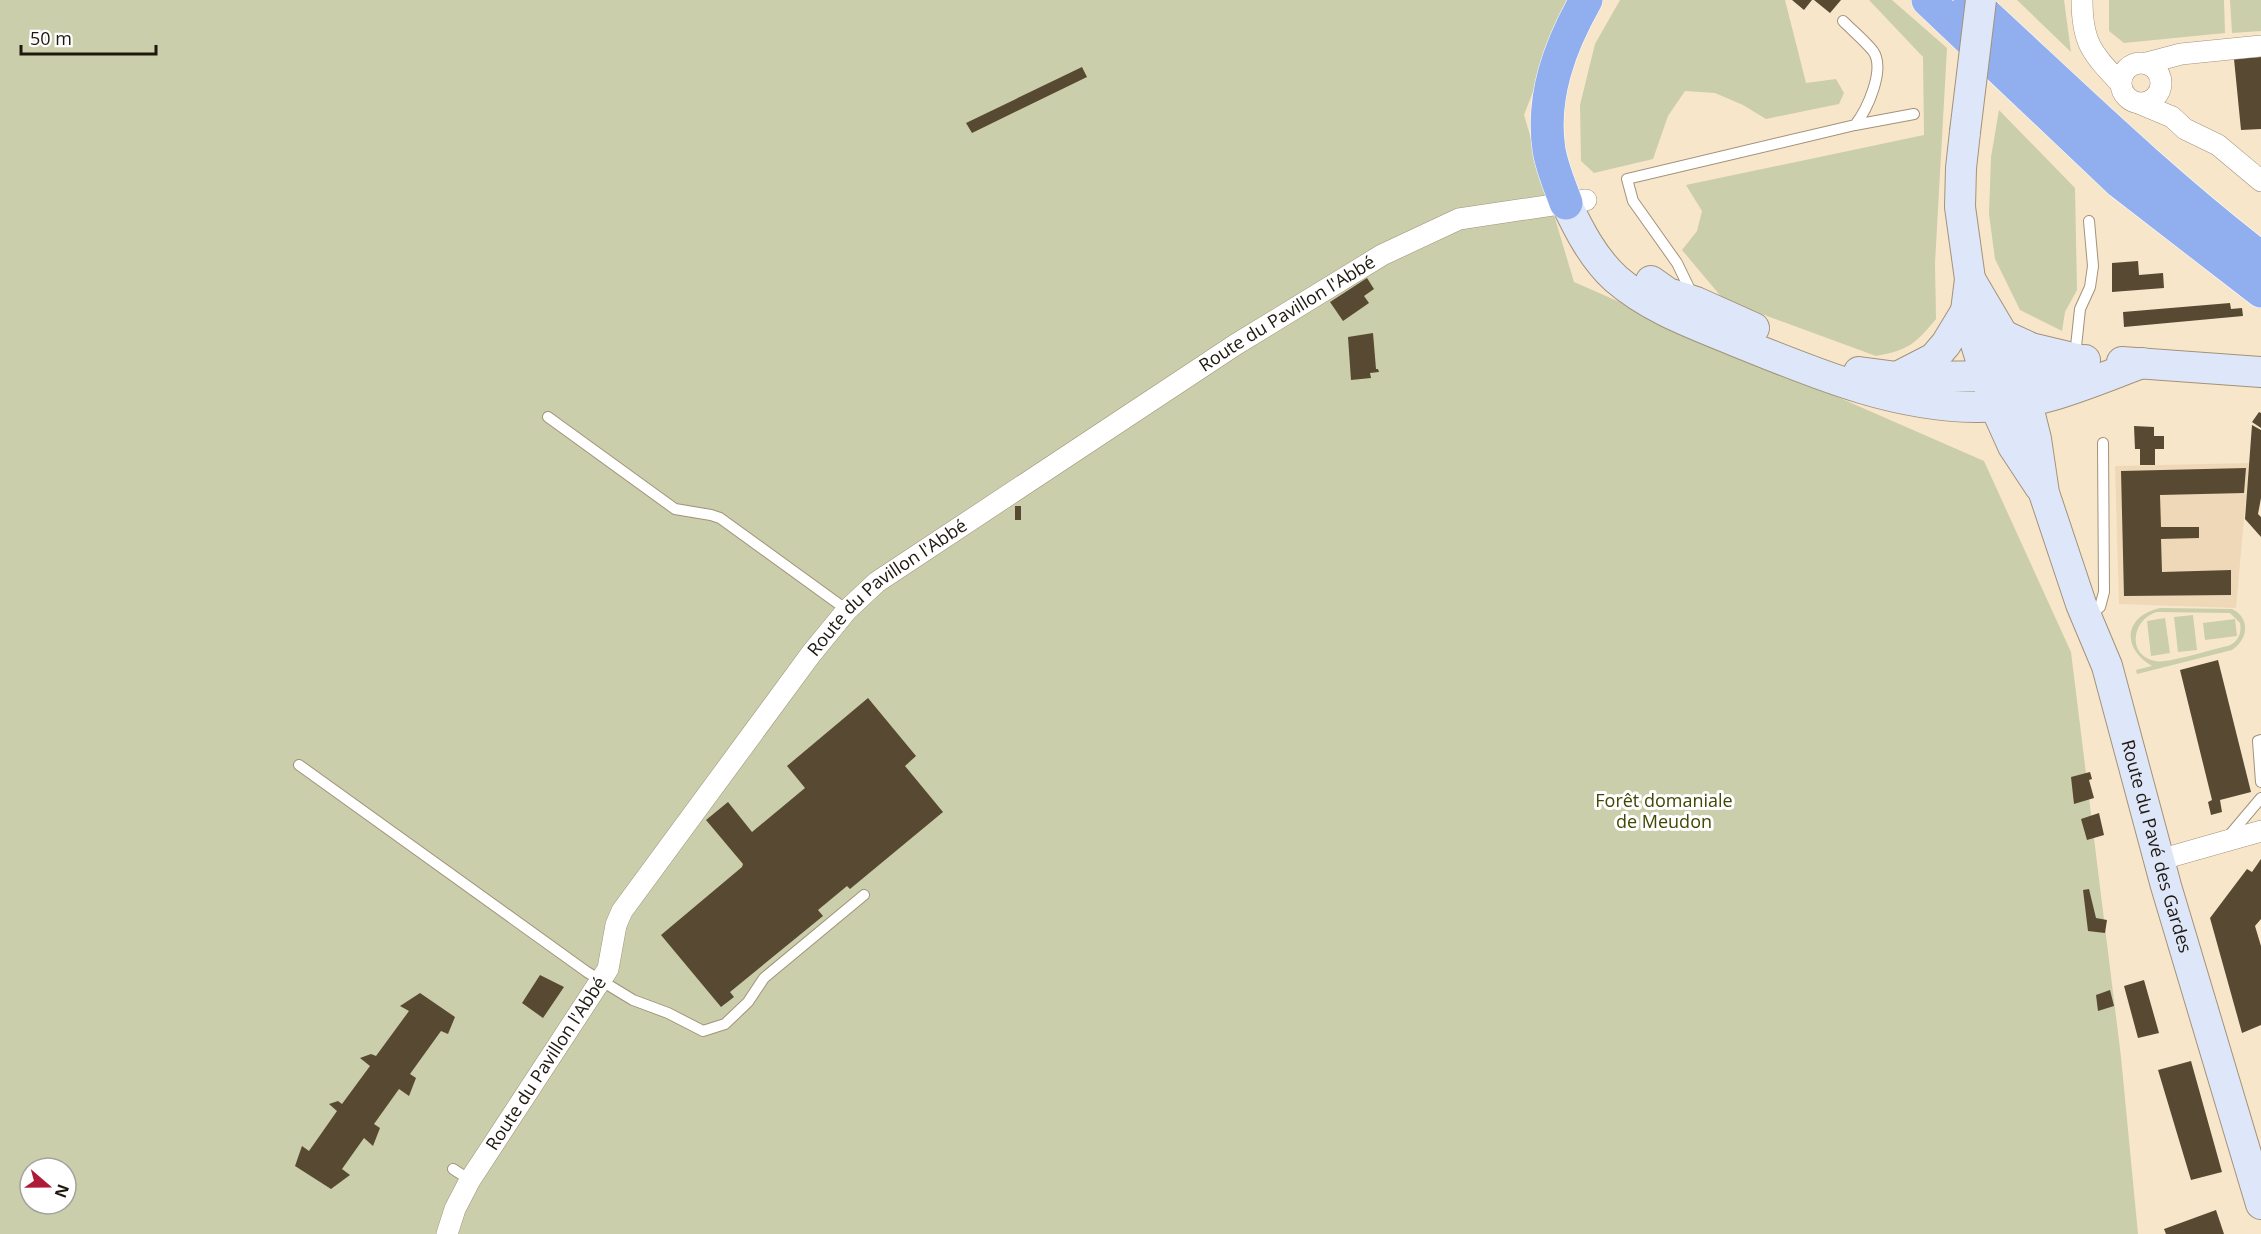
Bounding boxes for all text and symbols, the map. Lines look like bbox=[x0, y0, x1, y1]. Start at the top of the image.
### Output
scale bar bbox=[21, 18, 156, 56]
text: 50 m bbox=[30, 26, 72, 50]
street label: Route du Pavillon l'Abbé bbox=[1194, 249, 1379, 377]
street label: Route du Pavillon l'Abbé bbox=[801, 513, 971, 661]
street label: Route du Pavé des Gardes bbox=[2116, 737, 2198, 956]
park label: Forêt domaniale de Meudon bbox=[1595, 788, 1733, 833]
street label: Route du Pavillon l'Abbé bbox=[480, 972, 611, 1155]
north arrow bbox=[18, 1156, 78, 1216]
text: N bbox=[50, 1181, 75, 1201]

